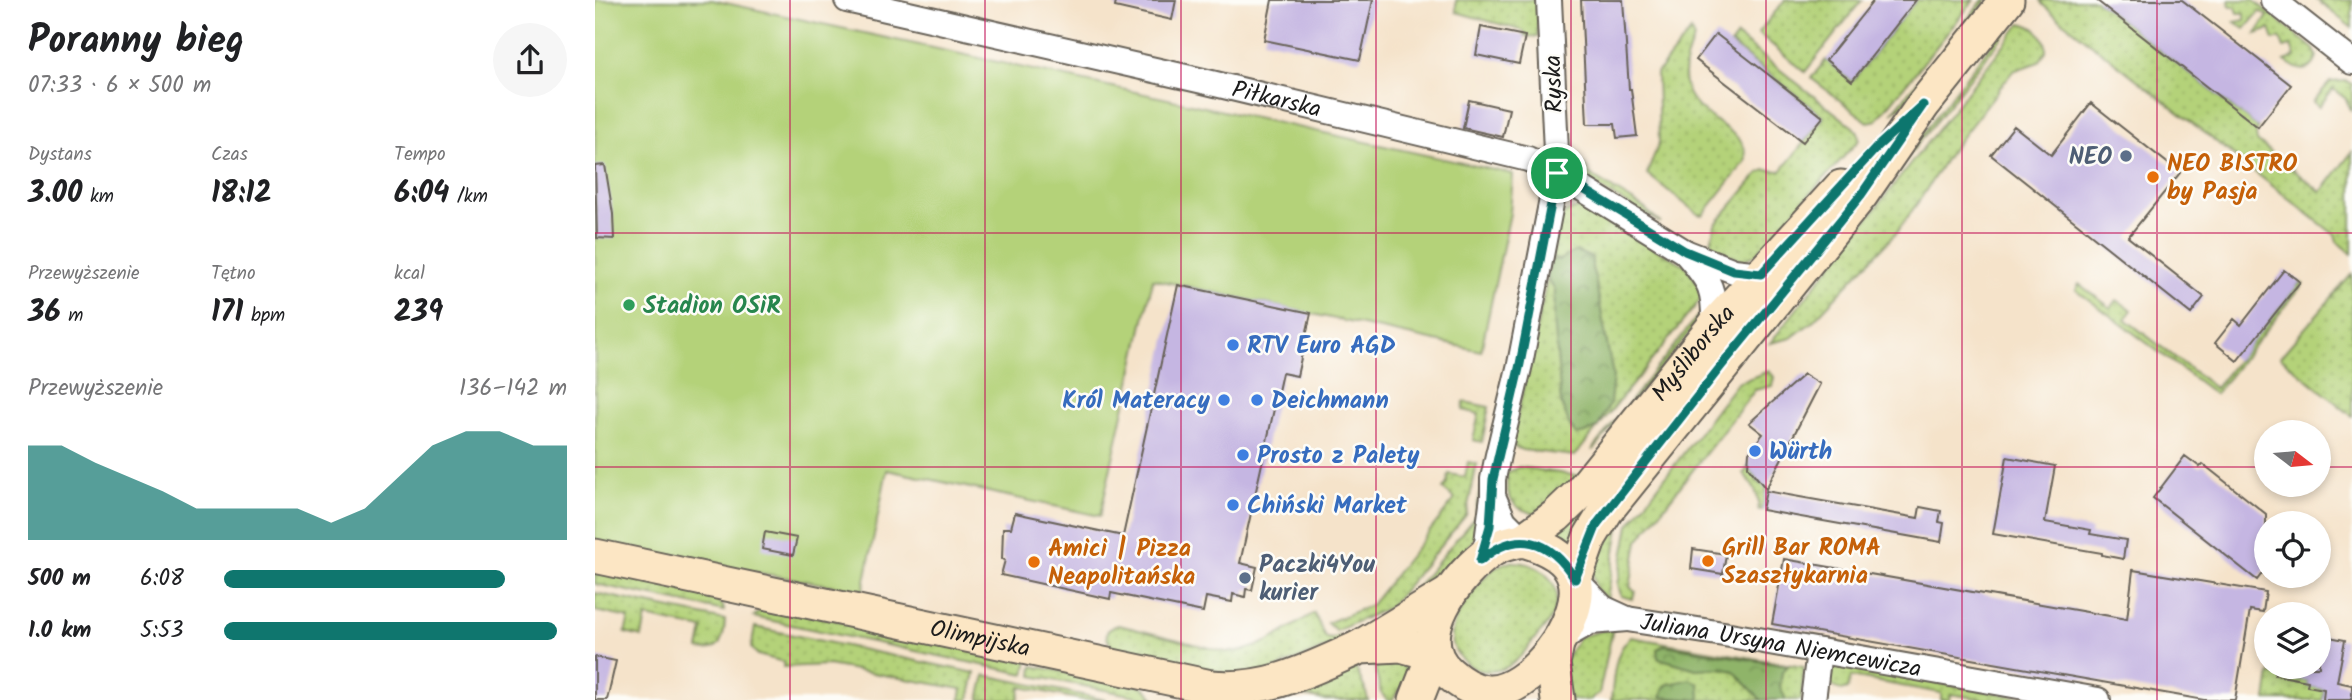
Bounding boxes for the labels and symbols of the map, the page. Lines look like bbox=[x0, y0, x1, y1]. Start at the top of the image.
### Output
street label: Ryska bbox=[1534, 54, 1575, 114]
street label: Piłkarska bbox=[1228, 71, 1325, 130]
place label: NEO bbox=[2069, 138, 2112, 177]
pin bbox=[1527, 143, 1587, 203]
place label: NEO BISTRO by Pasja bbox=[2167, 145, 2298, 212]
marker: NEO bbox=[2118, 148, 2134, 164]
marker: NEO BISTRO by Pasja bbox=[2145, 169, 2161, 185]
place label: Stadion OSiR bbox=[643, 287, 781, 326]
street label: Myśliborska bbox=[1642, 296, 1746, 411]
marker: Stadion OSiR bbox=[621, 297, 637, 313]
place label: RTV Euro AGD bbox=[1247, 327, 1396, 366]
marker: RTV Euro AGD bbox=[1225, 337, 1241, 353]
place label: Król Materacy bbox=[1062, 382, 1211, 421]
place label: Deichmann bbox=[1271, 382, 1389, 421]
marker: Król Materacy bbox=[1216, 392, 1232, 408]
marker: Deichmann bbox=[1249, 392, 1265, 408]
north arrow bbox=[2254, 420, 2331, 497]
place label: Würth bbox=[1769, 433, 1832, 472]
place label: Prosto z Palety bbox=[1257, 437, 1420, 476]
marker: Würth bbox=[1747, 443, 1763, 459]
marker: Prosto z Palety bbox=[1235, 447, 1251, 463]
place label: Chiński Market bbox=[1247, 487, 1408, 526]
marker: Chiński Market bbox=[1225, 497, 1241, 513]
place label: Grill Bar ROMA Szaszłykarnia bbox=[1722, 529, 1881, 596]
place label: Amici | Pizza Neapolitańska bbox=[1048, 530, 1195, 597]
place label: Paczki4You kurier bbox=[1259, 546, 1375, 613]
marker: Grill Bar ROMA Szaszłykarnia bbox=[1700, 553, 1716, 569]
marker: Amici | Pizza Neapolitańska bbox=[1026, 554, 1042, 570]
marker: Paczki4You kurier bbox=[1237, 570, 1253, 586]
street label: Juliana Ursyna Niemcewicza bbox=[1637, 603, 1924, 689]
street label: Olimpijska bbox=[926, 610, 1034, 669]

